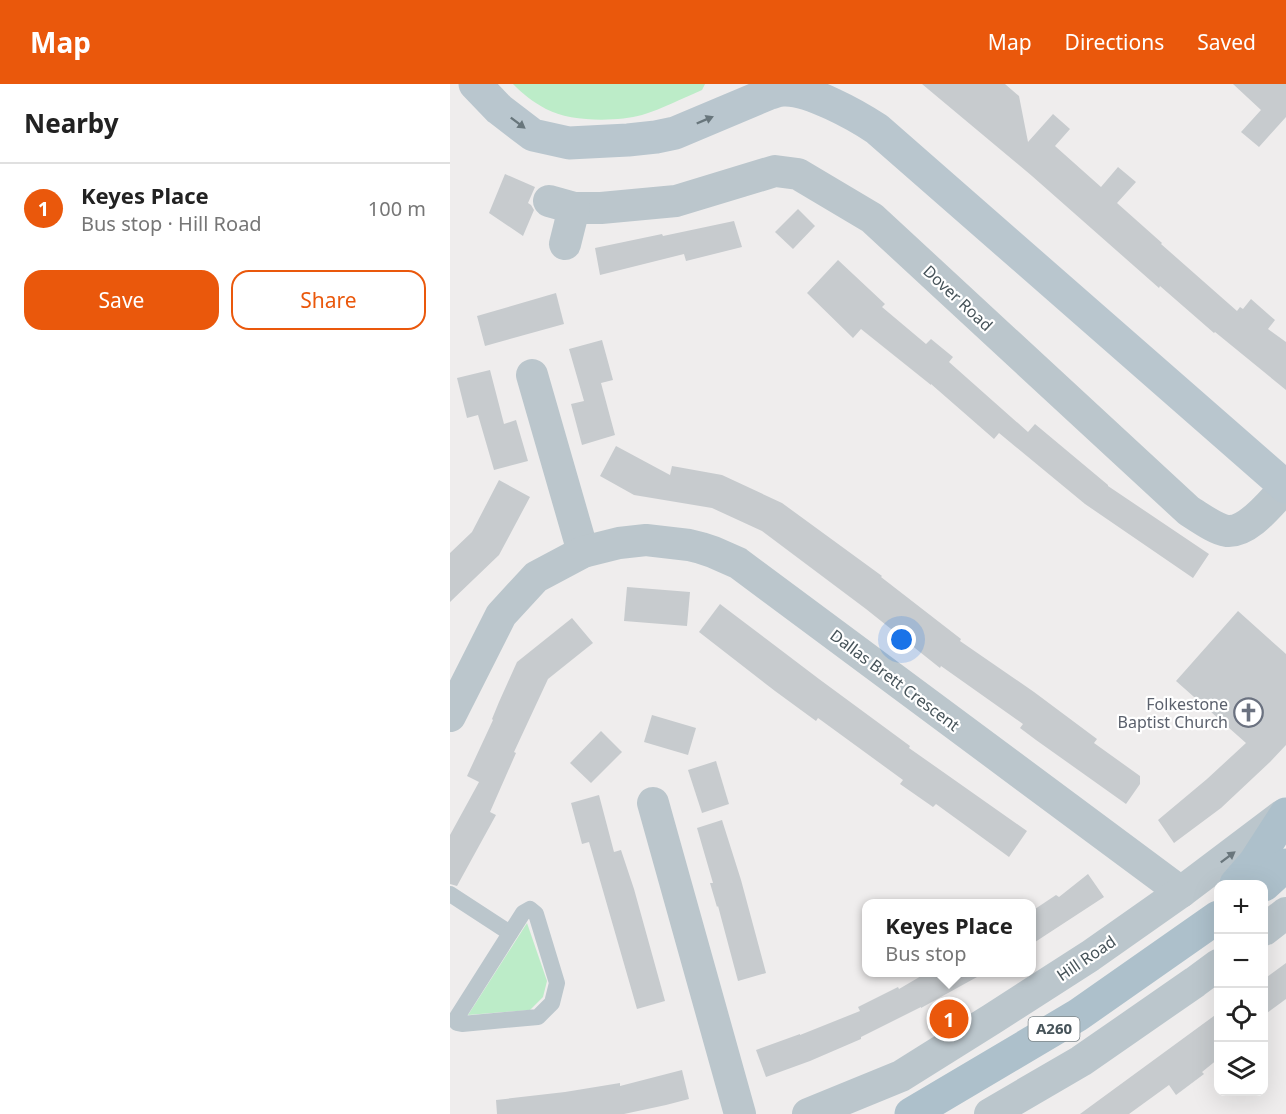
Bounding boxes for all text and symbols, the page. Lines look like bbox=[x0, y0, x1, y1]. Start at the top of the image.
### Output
text: Map bbox=[30, 23, 91, 61]
text: Map bbox=[988, 28, 1032, 56]
text: Directions bbox=[1065, 28, 1164, 56]
text: Saved bbox=[1197, 28, 1256, 56]
text: Nearby bbox=[24, 105, 119, 141]
one-way arrow bbox=[696, 115, 714, 125]
one-way arrow bbox=[510, 117, 525, 129]
text: Keyes Place bbox=[81, 180, 209, 210]
text: 1 bbox=[38, 195, 49, 222]
text: 100 m bbox=[368, 195, 426, 222]
text: Bus stop · Hill Road bbox=[81, 210, 262, 237]
street label: Dover Road bbox=[919, 260, 997, 336]
button: Save bbox=[24, 270, 219, 330]
button: Share bbox=[231, 270, 426, 330]
street label: Dallas Brett Crescent bbox=[826, 624, 964, 736]
your location bbox=[887, 625, 916, 654]
place label: Folkestone Baptist Church bbox=[1118, 693, 1228, 733]
church icon: Folkestone Baptist Church bbox=[1233, 697, 1265, 729]
one-way arrow bbox=[1219, 851, 1235, 863]
map controls bbox=[1214, 880, 1268, 1096]
button: + bbox=[1214, 880, 1268, 934]
popup bbox=[862, 899, 1036, 977]
text: Keyes Place bbox=[885, 910, 1013, 940]
street label: Hill Road bbox=[1052, 930, 1120, 986]
button: − bbox=[1214, 934, 1268, 988]
text: Bus stop bbox=[885, 940, 967, 967]
button: locate bbox=[1214, 988, 1268, 1042]
pin: 1 bbox=[930, 996, 968, 1042]
road number: A260 bbox=[1028, 1017, 1080, 1041]
button: layers bbox=[1214, 1042, 1268, 1096]

